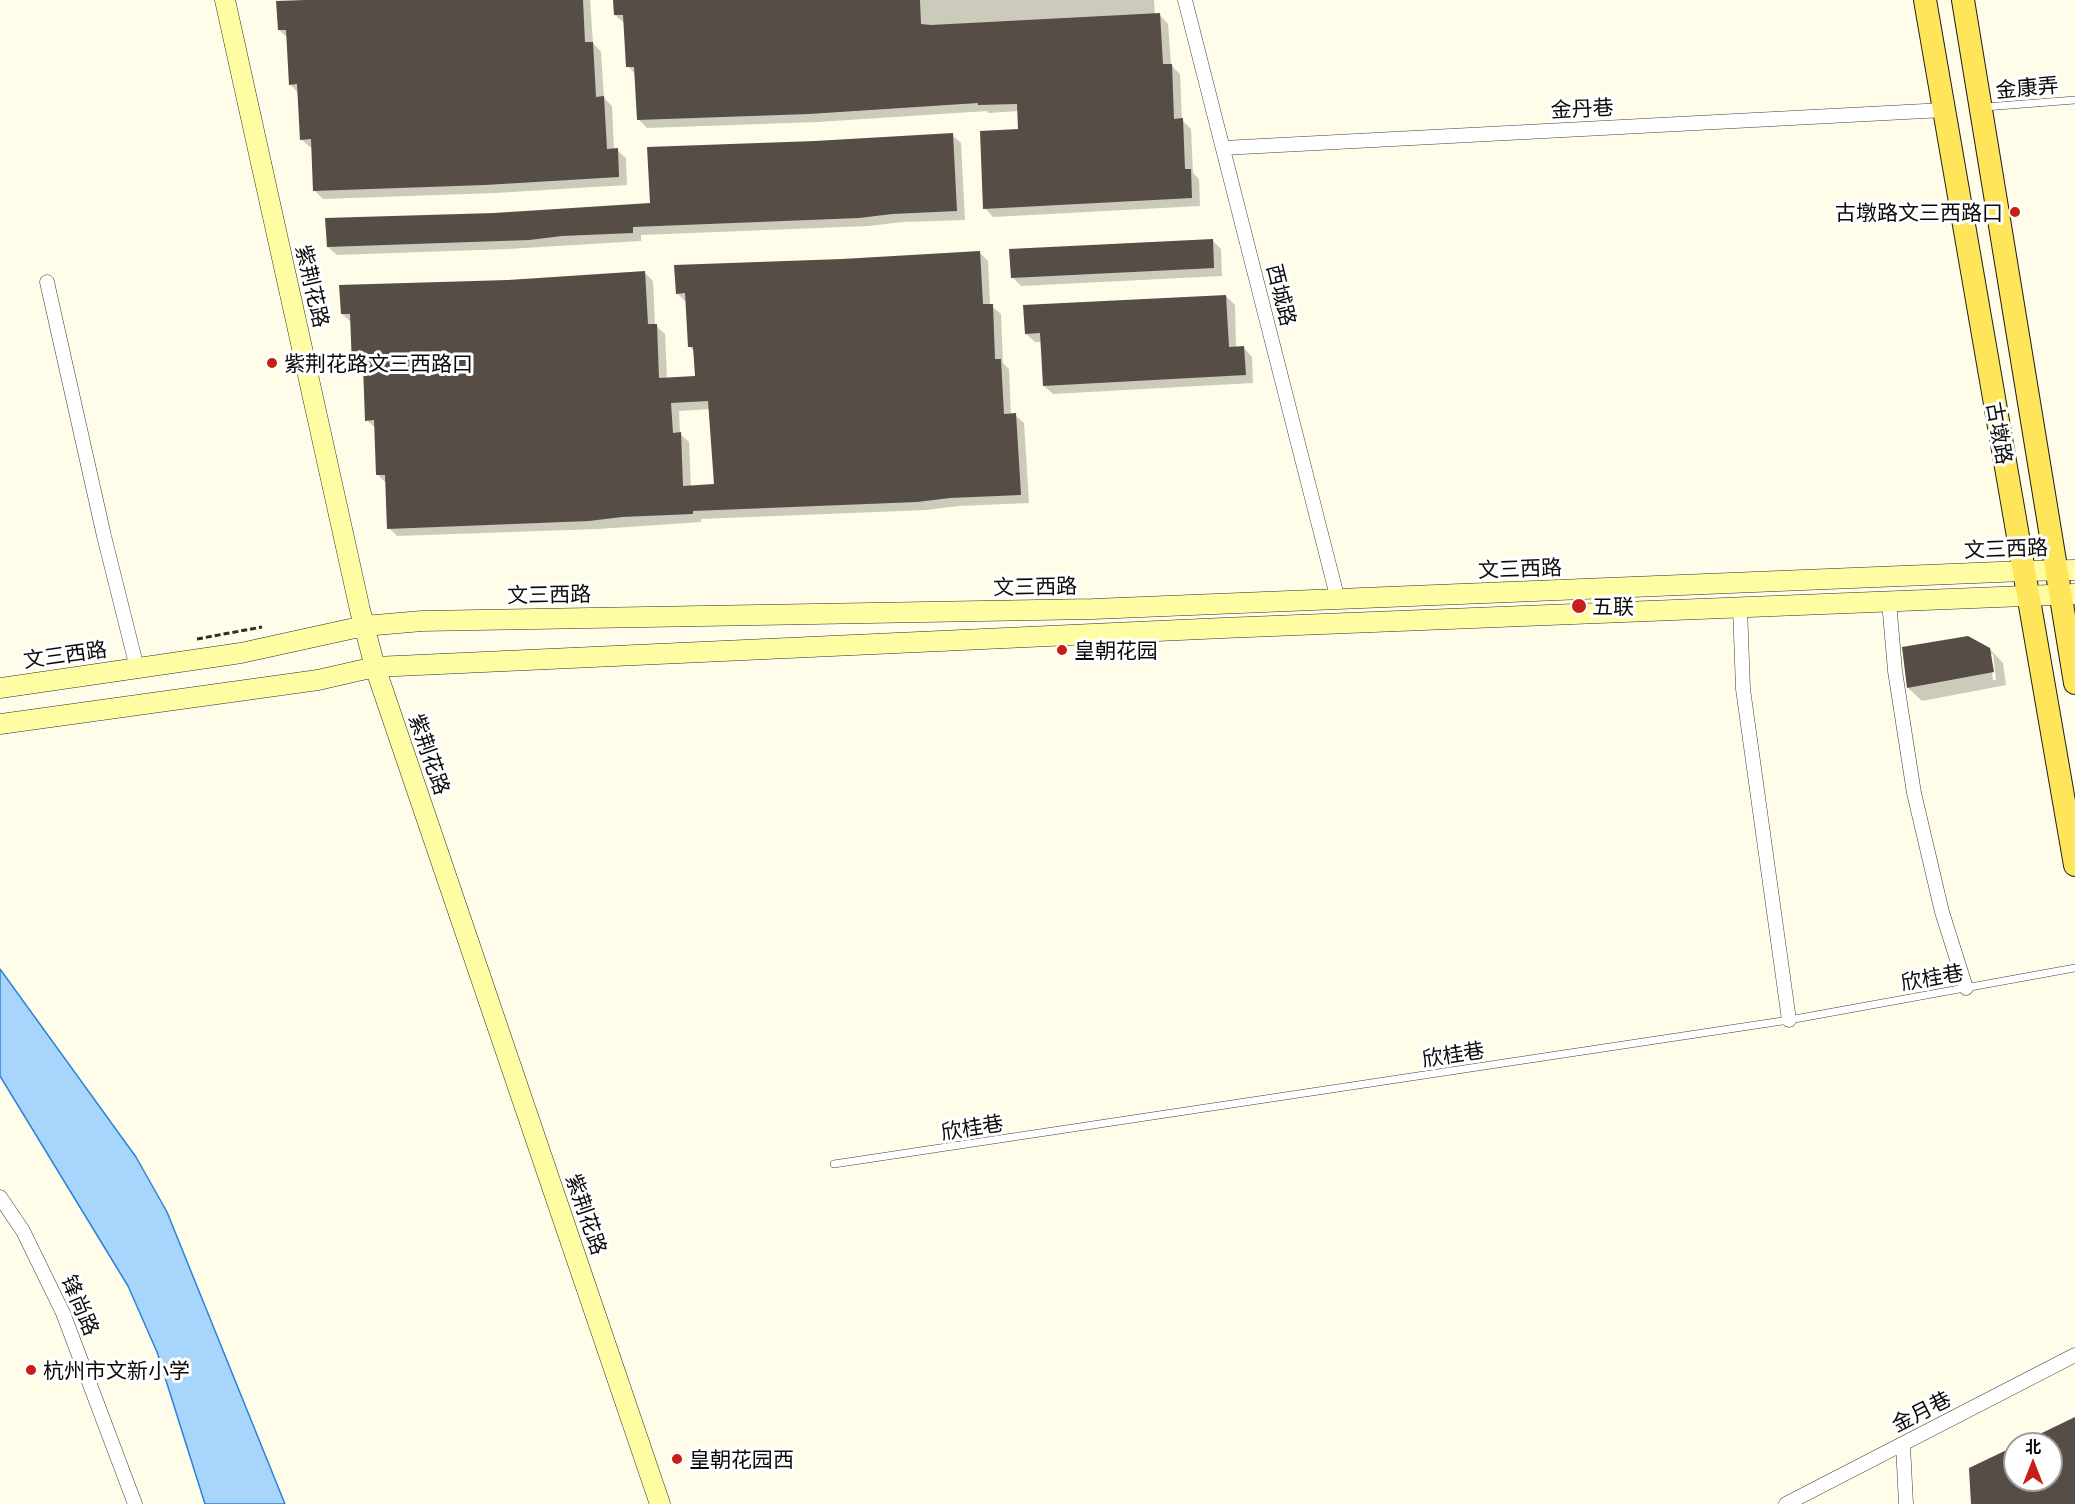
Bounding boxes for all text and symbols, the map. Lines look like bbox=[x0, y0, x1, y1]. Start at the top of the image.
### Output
street label: 金康弄 bbox=[1995, 72, 2059, 102]
street label: 金丹巷 bbox=[1550, 94, 1614, 122]
place label: 古墩路文三西路口 bbox=[1835, 199, 2003, 225]
marker: 古墩路文三西路口 bbox=[2008, 205, 2022, 219]
street label: 紫荆花路 bbox=[291, 242, 335, 330]
street label: 西城路 bbox=[1262, 261, 1302, 329]
place label: 紫荆花路文三西路口 bbox=[284, 350, 473, 376]
marker: 紫荆花路文三西路口 bbox=[265, 356, 279, 370]
street label: 古墩路 bbox=[1982, 400, 2018, 466]
street label: 文三西路 bbox=[1964, 534, 2048, 562]
street label: 文三西路 bbox=[1478, 554, 1562, 582]
street label: 文三西路 bbox=[993, 573, 1077, 599]
street label: 文三西路 bbox=[507, 581, 591, 607]
place label: 五联 bbox=[1592, 593, 1634, 619]
marker: 五联 bbox=[1570, 597, 1588, 615]
street label: 文三西路 bbox=[22, 636, 108, 672]
place label: 皇朝花园 bbox=[1074, 637, 1158, 663]
marker: 皇朝花园 bbox=[1055, 643, 1069, 657]
street label: 紫荆花路 bbox=[404, 710, 456, 798]
street label: 欣桂巷 bbox=[1899, 959, 1965, 995]
street label: 欣桂巷 bbox=[1420, 1037, 1486, 1071]
street label: 欣桂巷 bbox=[939, 1110, 1005, 1144]
street label: 紫荆花路 bbox=[561, 1170, 613, 1258]
street label: 锋尚路 bbox=[57, 1271, 105, 1339]
place label: 杭州市文新小学 bbox=[43, 1357, 190, 1383]
marker: 杭州市文新小学 bbox=[24, 1363, 38, 1377]
street label: 金月巷 bbox=[1887, 1385, 1955, 1437]
north arrow bbox=[2003, 1432, 2063, 1492]
text: 北 bbox=[2025, 1434, 2041, 1458]
place label: 皇朝花园西 bbox=[689, 1446, 794, 1472]
marker: 皇朝花园西 bbox=[670, 1452, 684, 1466]

